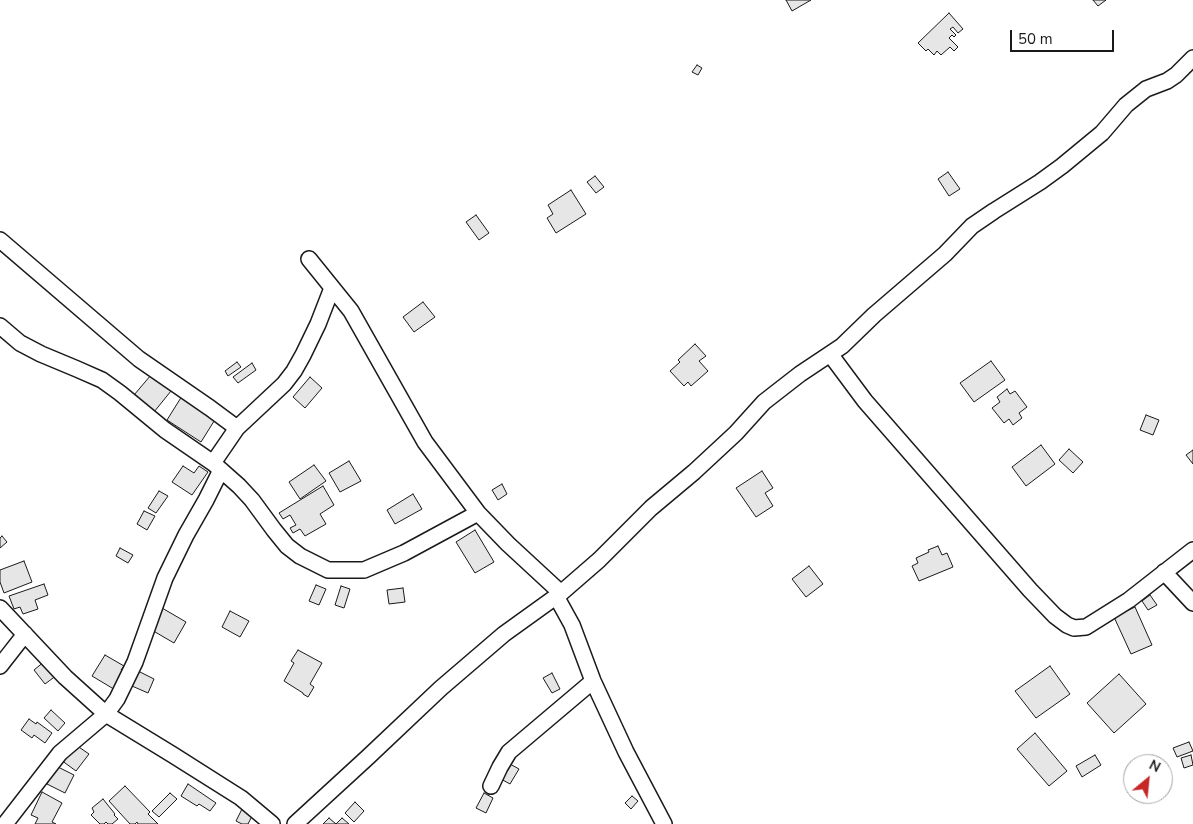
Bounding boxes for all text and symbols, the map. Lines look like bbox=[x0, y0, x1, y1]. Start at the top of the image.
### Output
scale bar bbox=[1013, 20, 1117, 52]
text: 50 m bbox=[1018, 29, 1053, 49]
north arrow bbox=[1123, 754, 1173, 804]
text: N bbox=[1146, 755, 1164, 777]

